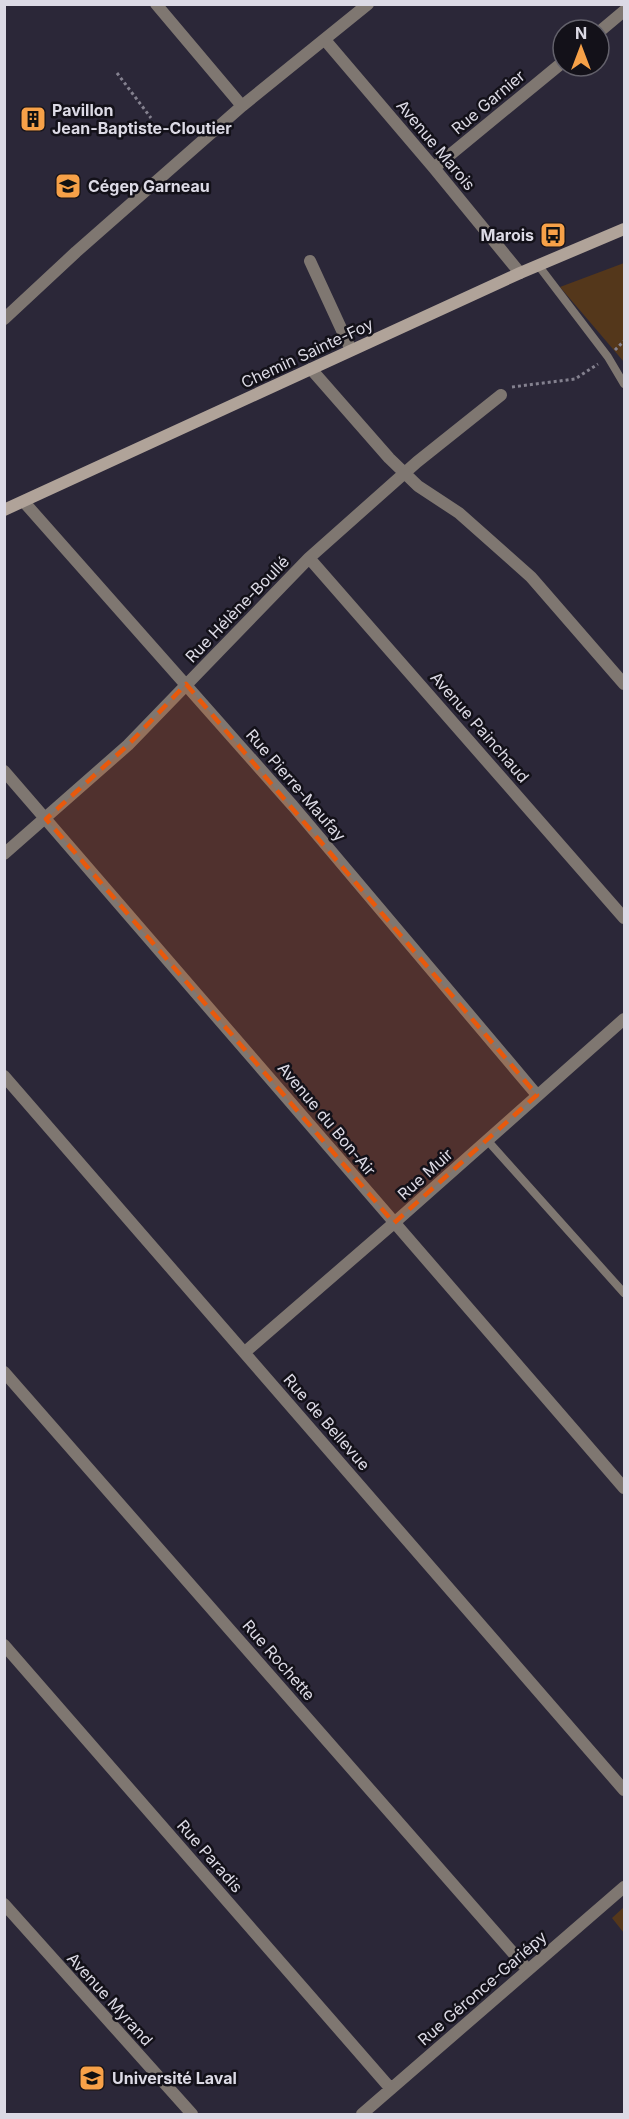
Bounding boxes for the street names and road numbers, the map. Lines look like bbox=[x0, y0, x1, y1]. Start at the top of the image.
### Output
street label: Rue Garnier bbox=[447, 66, 529, 138]
street label: Avenue Marois bbox=[392, 96, 480, 194]
street label: Chemin Sainte-Foy bbox=[238, 314, 376, 392]
street label: Rue Hélène-Boullé bbox=[181, 551, 293, 667]
street label: Avenue Painchaud bbox=[427, 668, 533, 786]
street label: Rue Pierre-Maufay bbox=[242, 725, 350, 845]
street label: Avenue du Bon-Air bbox=[274, 1058, 380, 1180]
street label: Rue Muir bbox=[393, 1144, 457, 1204]
street label: Rue de Bellevue bbox=[280, 1370, 374, 1474]
street label: Rue Rochette bbox=[239, 1616, 319, 1704]
street label: Rue Paradis bbox=[173, 1816, 247, 1896]
street label: Rue Géronce-Gariépy bbox=[413, 1927, 551, 2049]
street label: Avenue Myrand bbox=[63, 1948, 157, 2050]

